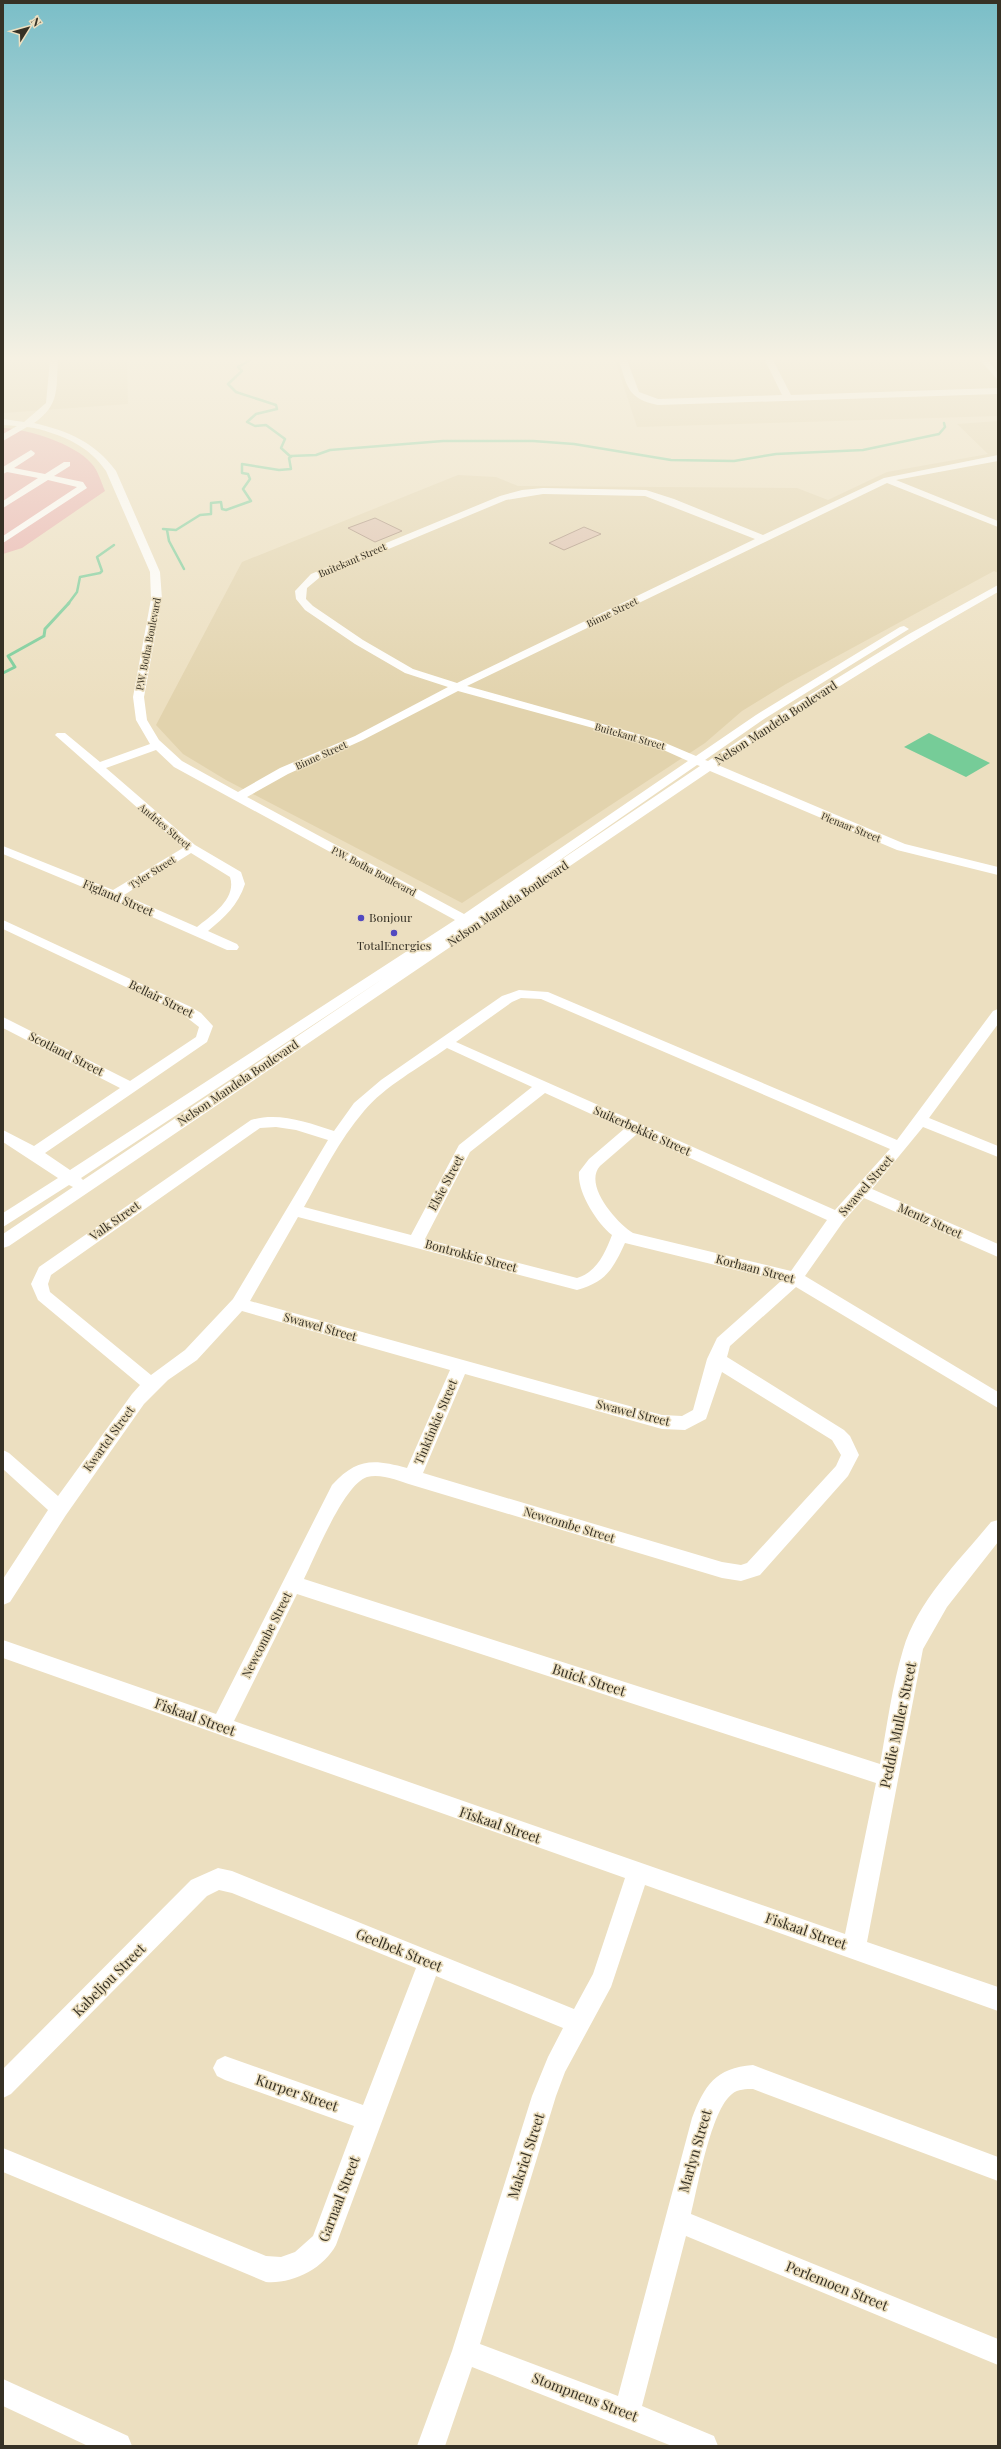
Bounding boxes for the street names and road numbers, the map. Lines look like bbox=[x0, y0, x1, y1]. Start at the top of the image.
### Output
street label: Buitekant Street bbox=[316, 539, 389, 581]
street label: Binne Street bbox=[584, 593, 640, 630]
street label: P.W. Botha Boulevard bbox=[132, 596, 164, 691]
street label: Nelson Mandela Boulevard bbox=[711, 677, 840, 768]
street label: Buitekant Street bbox=[593, 719, 667, 753]
street label: Binne Street bbox=[293, 737, 350, 773]
street label: Andries Street bbox=[135, 799, 194, 852]
street label: Pienaar Street bbox=[819, 809, 883, 846]
street label: P.W. Botha Boulevard bbox=[329, 843, 419, 899]
street label: Tyler Street bbox=[126, 852, 178, 892]
street label: Nelson Mandela Boulevard bbox=[444, 857, 571, 950]
street label: Figland Street bbox=[81, 875, 157, 919]
street label: Bellair Street bbox=[126, 976, 197, 1021]
street label: Scotland Street bbox=[26, 1027, 107, 1079]
street label: Nelson Mandela Boulevard bbox=[174, 1036, 301, 1129]
street label: Suikerbekkie Street bbox=[591, 1101, 694, 1159]
street label: Elsie Street bbox=[424, 1151, 467, 1213]
street label: Swawel Street bbox=[834, 1151, 897, 1219]
street label: Valk Street bbox=[85, 1197, 143, 1244]
street label: Mentz Street bbox=[896, 1199, 966, 1242]
street label: Bontrokkie Street bbox=[423, 1235, 520, 1275]
street label: Korhaan Street bbox=[714, 1250, 797, 1286]
street label: Swawel Street bbox=[282, 1308, 359, 1344]
street label: Tinktinkie Street bbox=[410, 1376, 461, 1467]
street label: Swawel Street bbox=[595, 1395, 672, 1429]
street label: Kwartel Street bbox=[79, 1402, 138, 1474]
street label: Newcombe Street bbox=[522, 1503, 618, 1546]
street label: Newcombe Street bbox=[238, 1588, 295, 1680]
street label: Buick Street bbox=[550, 1659, 629, 1701]
street label: Peddie Muller Street bbox=[875, 1659, 920, 1790]
street label: Fiskaal Street bbox=[152, 1693, 239, 1740]
street label: Fiskaal Street bbox=[457, 1802, 544, 1848]
street label: Fiskaal Street bbox=[763, 1908, 850, 1954]
street label: Geelbek Street bbox=[353, 1924, 446, 1976]
street label: Kabeljou Street bbox=[68, 1938, 150, 2020]
street label: Kurper Street bbox=[254, 2070, 342, 2116]
street label: Marlyn Street bbox=[674, 2106, 716, 2195]
street label: Makriel Street bbox=[503, 2109, 549, 2201]
street label: Garnaal Street bbox=[313, 2152, 364, 2244]
street label: Perlemoen Street bbox=[783, 2256, 892, 2315]
street label: Stompneus Street bbox=[530, 2368, 642, 2426]

